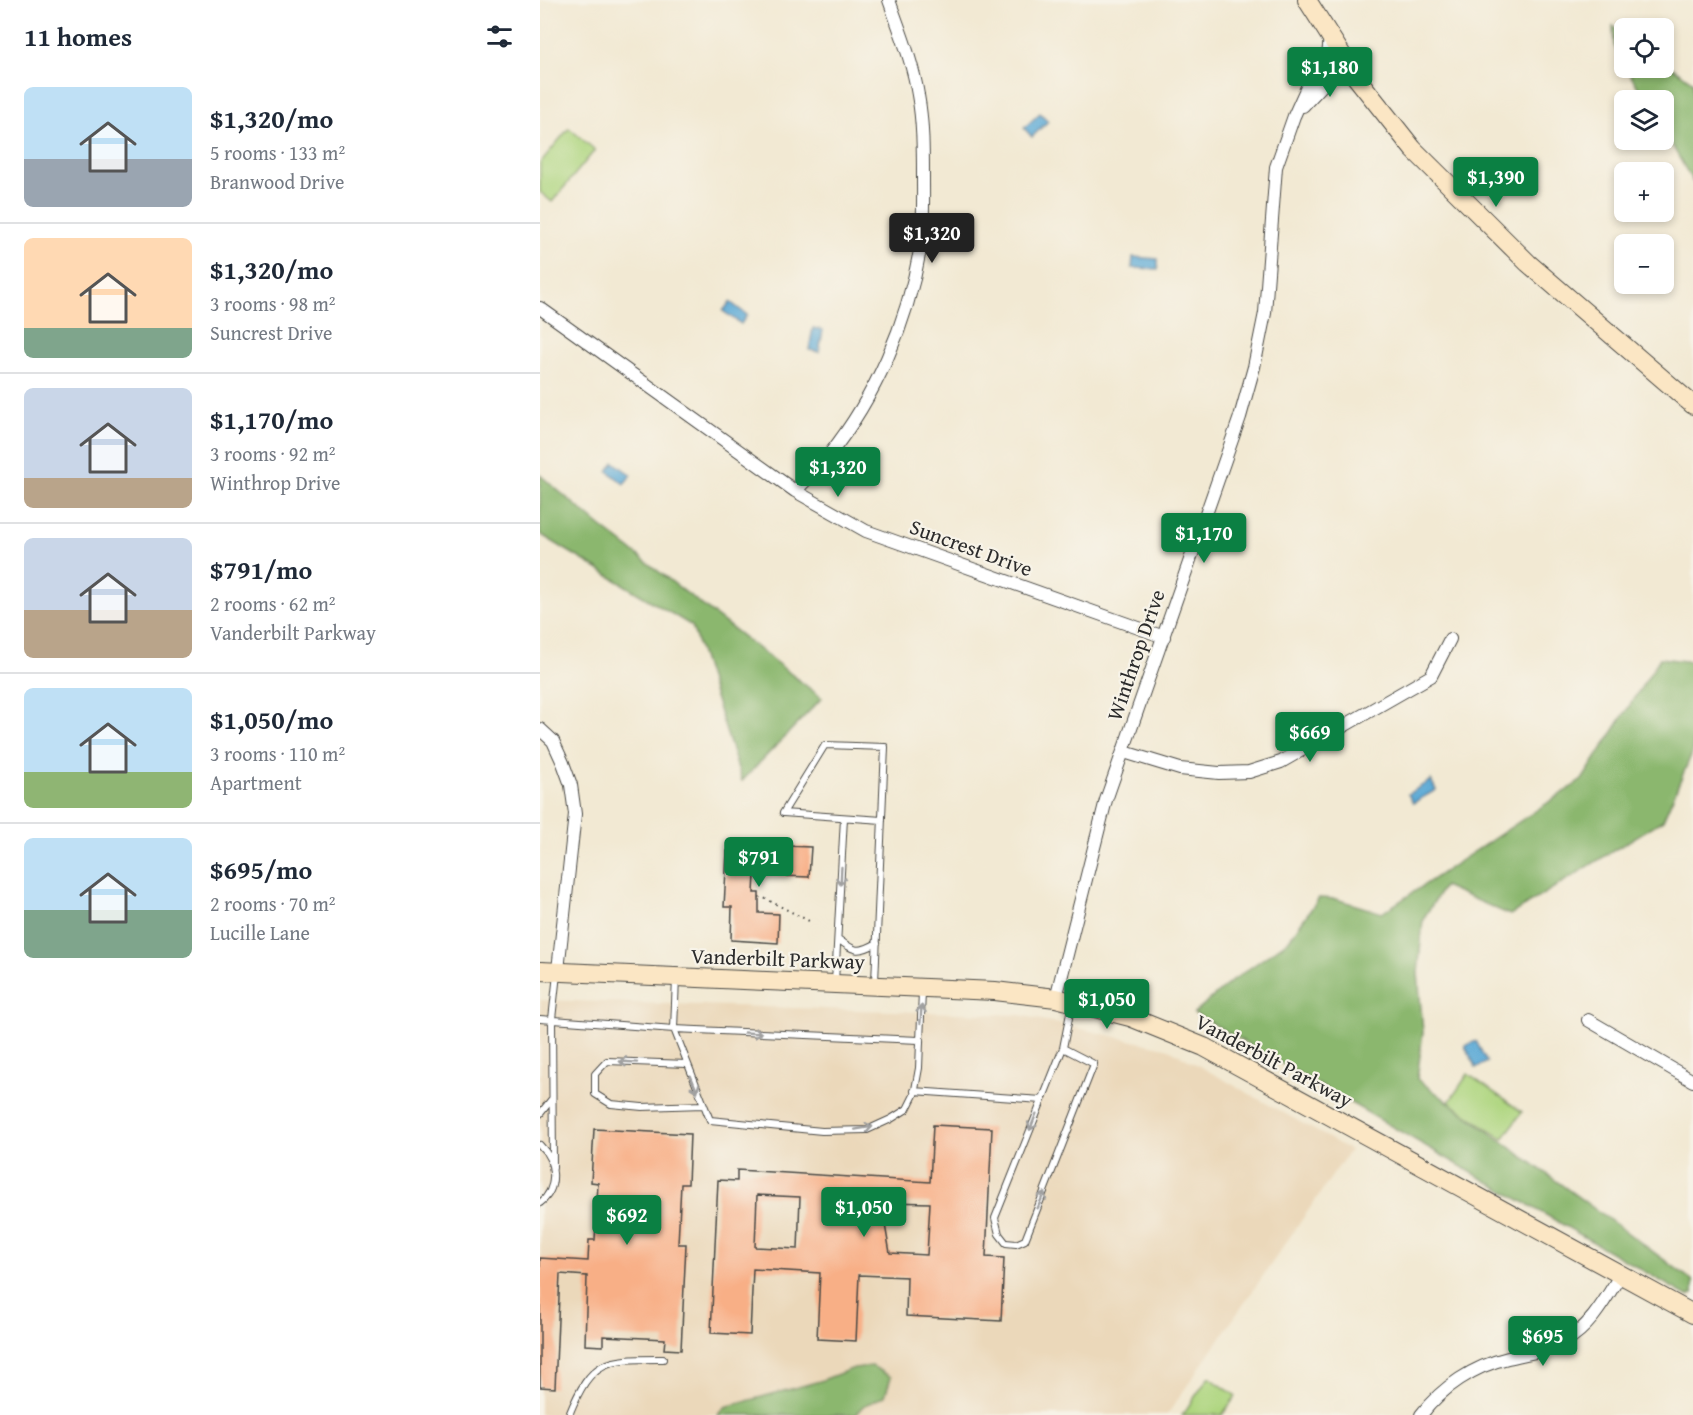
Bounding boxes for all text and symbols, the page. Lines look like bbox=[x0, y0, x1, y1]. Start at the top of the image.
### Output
text: 11 homes bbox=[24, 17, 132, 56]
map controls bbox=[1614, 18, 1674, 294]
button: locate bbox=[1614, 18, 1674, 78]
icon: filters bbox=[483, 20, 516, 53]
pin: $1,180 bbox=[1281, 47, 1379, 98]
text: $1,180 bbox=[1301, 52, 1359, 81]
button: layers bbox=[1614, 90, 1674, 150]
text: $1,320/mo bbox=[210, 99, 333, 138]
icon: home bbox=[72, 111, 144, 183]
text: 5 rooms · 133 m² bbox=[210, 138, 345, 167]
pin: $1,390 bbox=[1447, 157, 1545, 208]
text: $1,390 bbox=[1467, 162, 1525, 191]
button: + bbox=[1614, 162, 1674, 222]
text: Branwood Drive bbox=[210, 167, 344, 196]
pin: $1,320 bbox=[883, 213, 981, 264]
text: $1,320 bbox=[903, 218, 961, 247]
button: − bbox=[1614, 234, 1674, 294]
text: $1,320/mo bbox=[210, 250, 333, 289]
icon: home bbox=[72, 262, 144, 334]
text: 3 rooms · 98 m² bbox=[210, 289, 336, 318]
text: Suncrest Drive bbox=[210, 318, 332, 347]
text: $1,170/mo bbox=[210, 400, 333, 439]
icon: home bbox=[72, 412, 144, 484]
text: 3 rooms · 92 m² bbox=[210, 439, 336, 468]
pin: $1,320 bbox=[789, 447, 887, 498]
text: $1,320 bbox=[809, 452, 867, 481]
text: Winthrop Drive bbox=[210, 468, 340, 497]
street label: Suncrest Drive bbox=[906, 511, 1037, 584]
pin: $1,170 bbox=[1155, 513, 1253, 564]
text: $1,170 bbox=[1175, 518, 1233, 547]
text: $791/mo bbox=[210, 550, 312, 589]
icon: home bbox=[72, 562, 144, 634]
street label: Winthrop Drive bbox=[1099, 585, 1173, 725]
text: 2 rooms · 62 m² bbox=[210, 589, 336, 618]
text: Vanderbilt Parkway bbox=[210, 618, 376, 647]
text: $1,050/mo bbox=[210, 700, 333, 739]
icon: home bbox=[72, 712, 144, 784]
pin: $669 bbox=[1274, 712, 1346, 763]
text: $669 bbox=[1289, 717, 1331, 746]
text: 3 rooms · 110 m² bbox=[210, 739, 345, 768]
text: Apartment bbox=[210, 768, 302, 797]
pin: $791 bbox=[723, 837, 795, 888]
text: $791 bbox=[738, 842, 780, 871]
text: $695/mo bbox=[210, 850, 312, 889]
icon: home bbox=[72, 862, 144, 934]
one-way arrow bbox=[835, 866, 846, 886]
text: 2 rooms · 70 m² bbox=[210, 889, 336, 918]
text: Lucille Lane bbox=[210, 918, 310, 947]
street label: Vanderbilt Parkway bbox=[690, 940, 866, 977]
pin: $1,050 bbox=[1058, 979, 1156, 1030]
text: $1,050 bbox=[1078, 984, 1136, 1013]
one-way arrow bbox=[915, 1005, 926, 1025]
street label: Vanderbilt Parkway bbox=[1190, 1006, 1359, 1115]
one-way arrow bbox=[743, 1027, 763, 1038]
one-way arrow bbox=[619, 1057, 639, 1068]
one-way arrow bbox=[689, 1074, 700, 1093]
one-way arrow bbox=[1027, 1112, 1038, 1130]
one-way arrow bbox=[854, 1123, 873, 1134]
pin: $1,050 bbox=[815, 1187, 913, 1238]
one-way arrow bbox=[1036, 1191, 1047, 1209]
text: $1,050 bbox=[835, 1192, 893, 1221]
pin: $692 bbox=[591, 1195, 663, 1246]
text: $692 bbox=[606, 1200, 648, 1229]
pin: $695 bbox=[1507, 1316, 1579, 1367]
text: $695 bbox=[1522, 1321, 1564, 1350]

